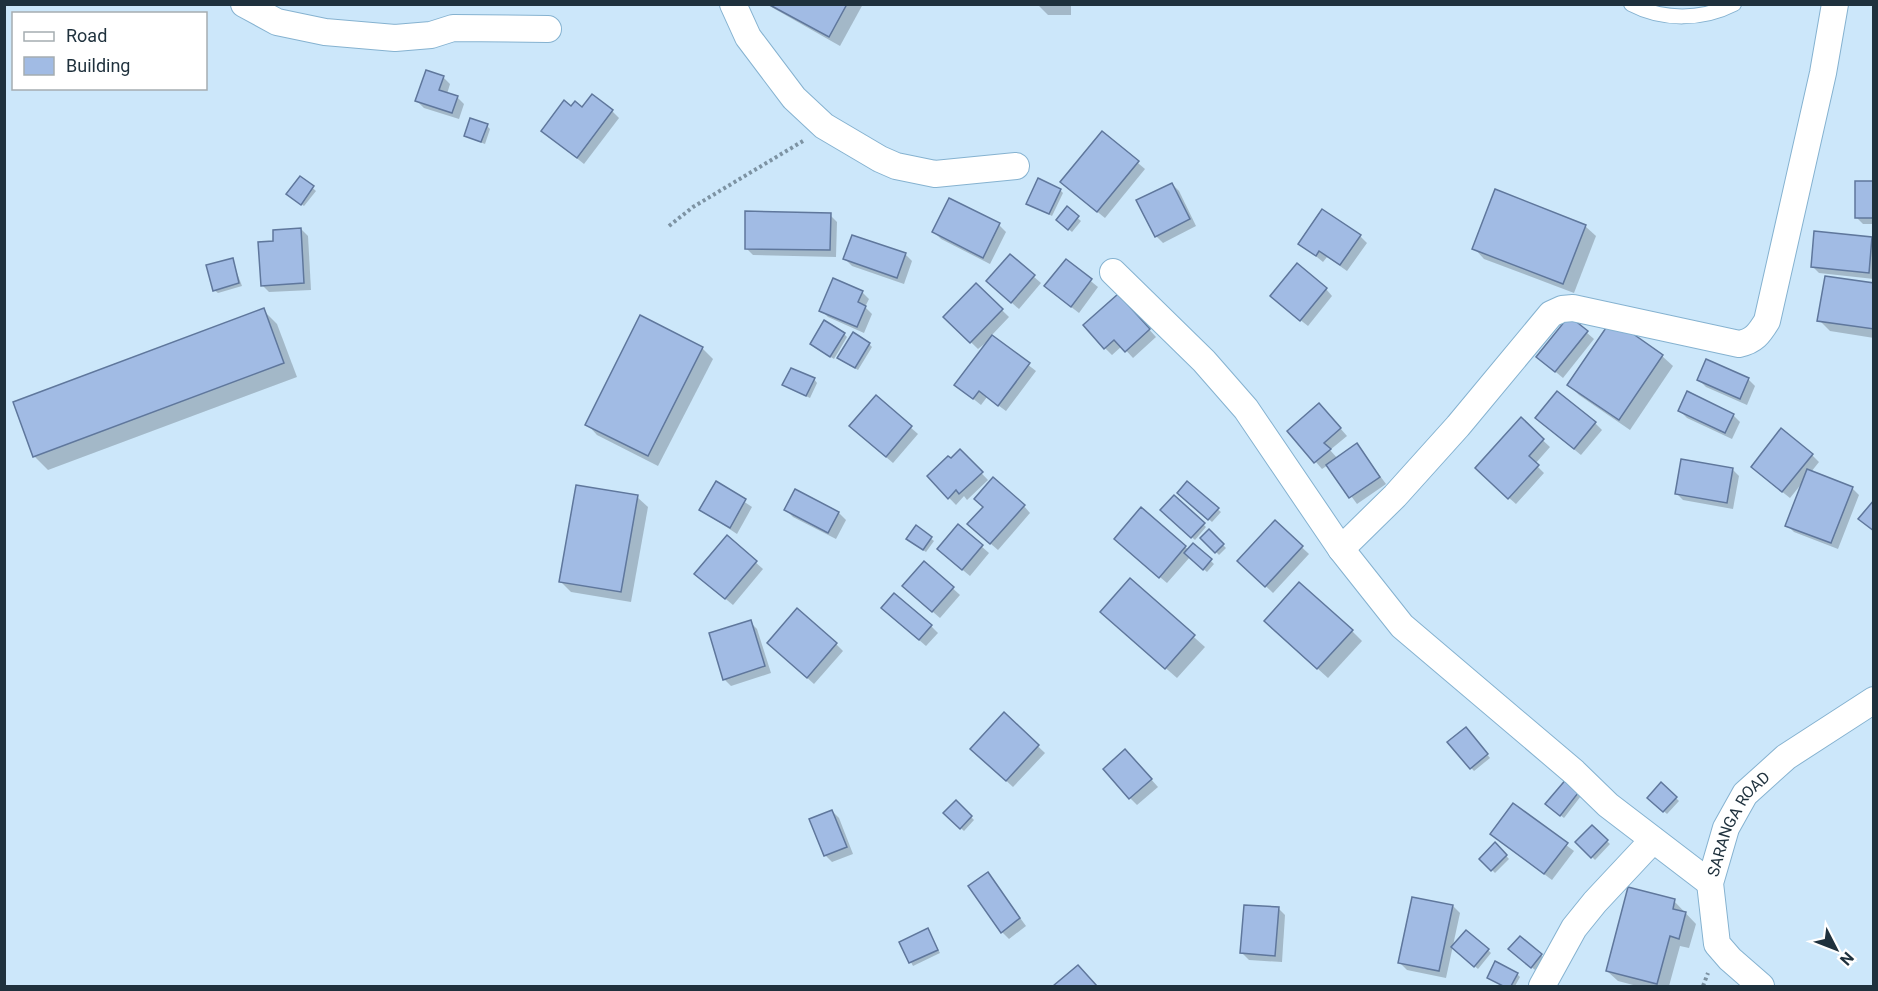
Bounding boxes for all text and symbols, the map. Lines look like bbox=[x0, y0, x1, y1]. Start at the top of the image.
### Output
legend bbox=[12, 12, 207, 90]
text: Road bbox=[66, 25, 107, 46]
text: Building bbox=[66, 55, 130, 76]
street label: SARANGA ROAD bbox=[1703, 767, 1774, 879]
north arrow bbox=[1806, 919, 1866, 979]
text: N bbox=[1836, 948, 1858, 969]

